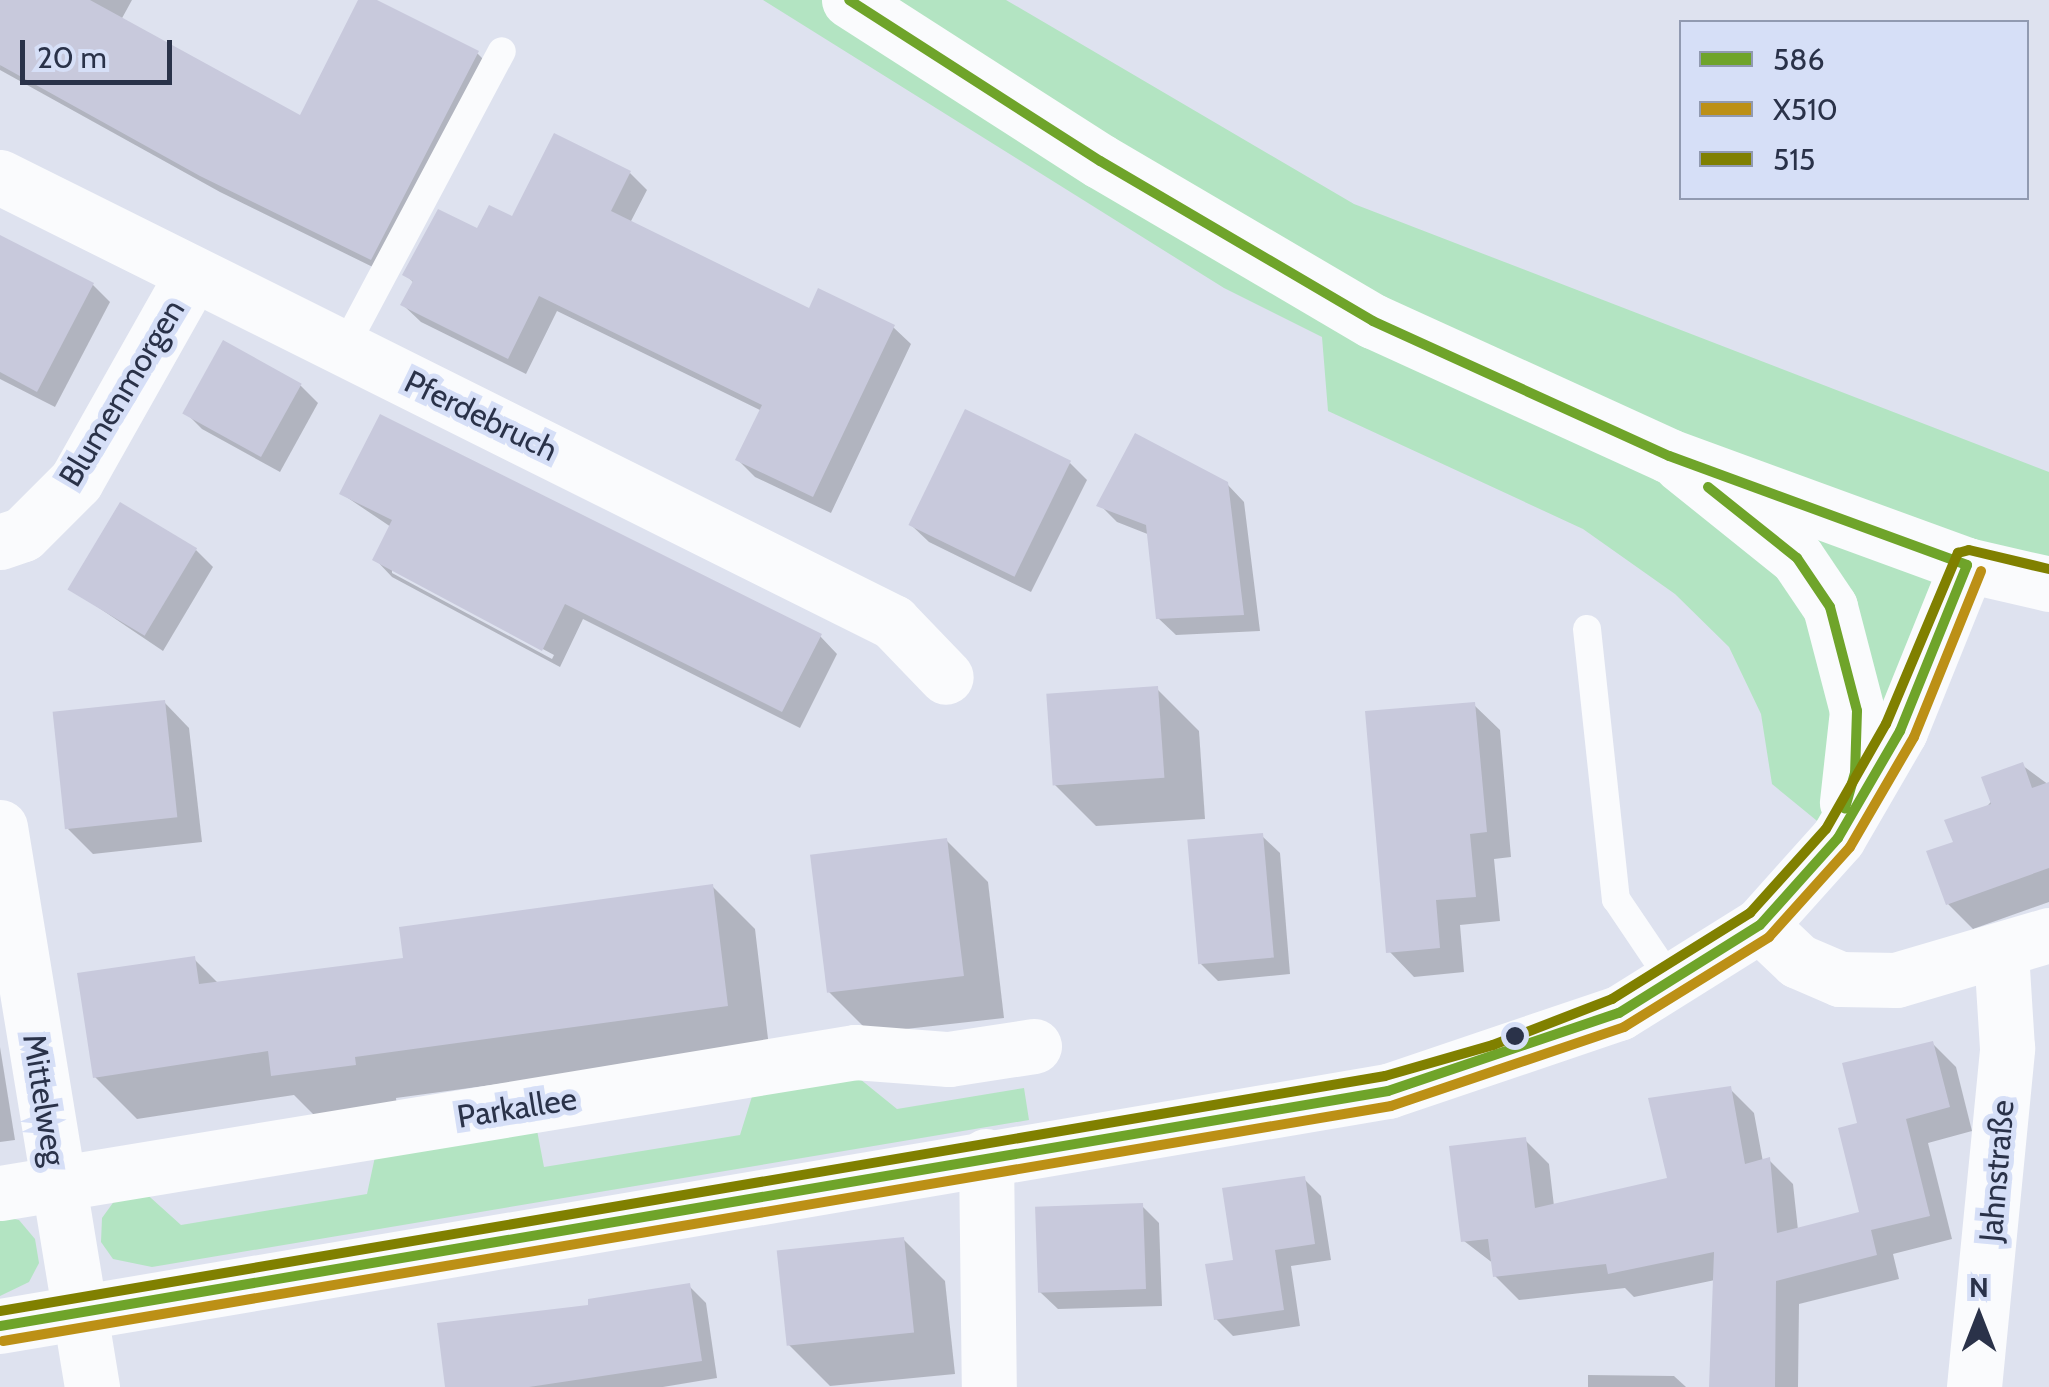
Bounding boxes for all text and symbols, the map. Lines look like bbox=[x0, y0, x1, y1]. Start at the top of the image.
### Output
scale bar bbox=[25, 20, 178, 82]
legend bbox=[1679, 20, 2029, 200]
text: 20 m bbox=[37, 39, 107, 76]
text: 586 bbox=[1773, 41, 1824, 78]
text: X510 bbox=[1773, 91, 1838, 128]
text: 515 bbox=[1773, 141, 1815, 178]
street label: Blumenmorgen bbox=[51, 293, 193, 493]
street label: Pferdebruch bbox=[398, 363, 564, 469]
unlabelled marker bbox=[1505, 1026, 1525, 1046]
street label: Mittelweg bbox=[15, 1031, 73, 1169]
street label: Parkallee bbox=[454, 1080, 580, 1136]
street label: Jahnstraße bbox=[1972, 1098, 2022, 1244]
north arrow bbox=[1929, 1267, 2029, 1367]
text: N bbox=[1969, 1270, 1989, 1304]

